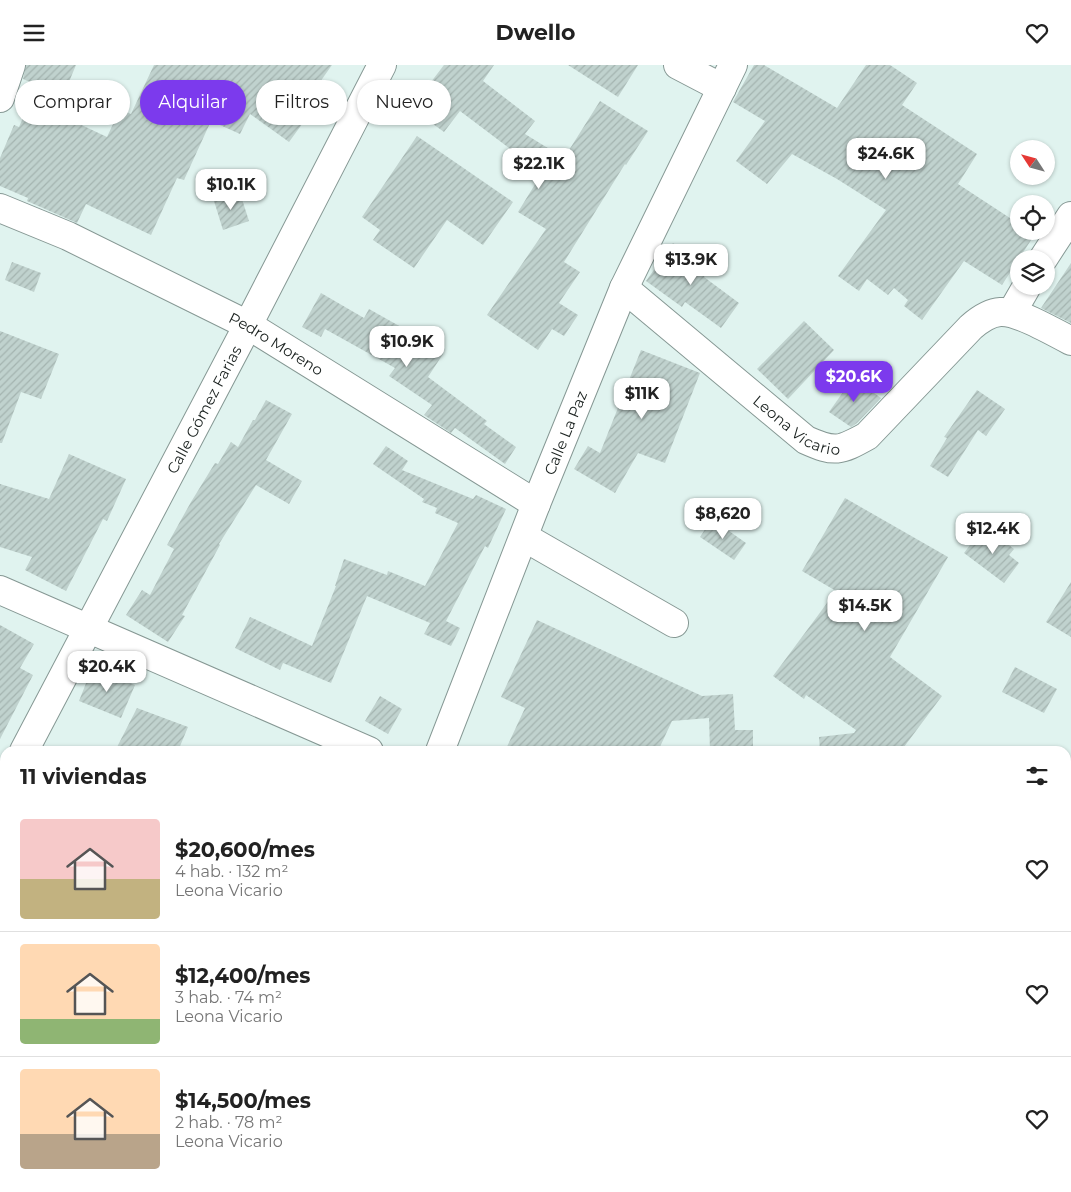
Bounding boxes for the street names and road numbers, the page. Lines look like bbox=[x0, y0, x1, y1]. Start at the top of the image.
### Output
street label: Pedro Moreno bbox=[226, 308, 327, 379]
street label: Calle Gómez Farias bbox=[162, 342, 245, 477]
street label: Calle La Paz bbox=[539, 387, 591, 478]
street label: Leona Vicario bbox=[750, 391, 840, 458]

